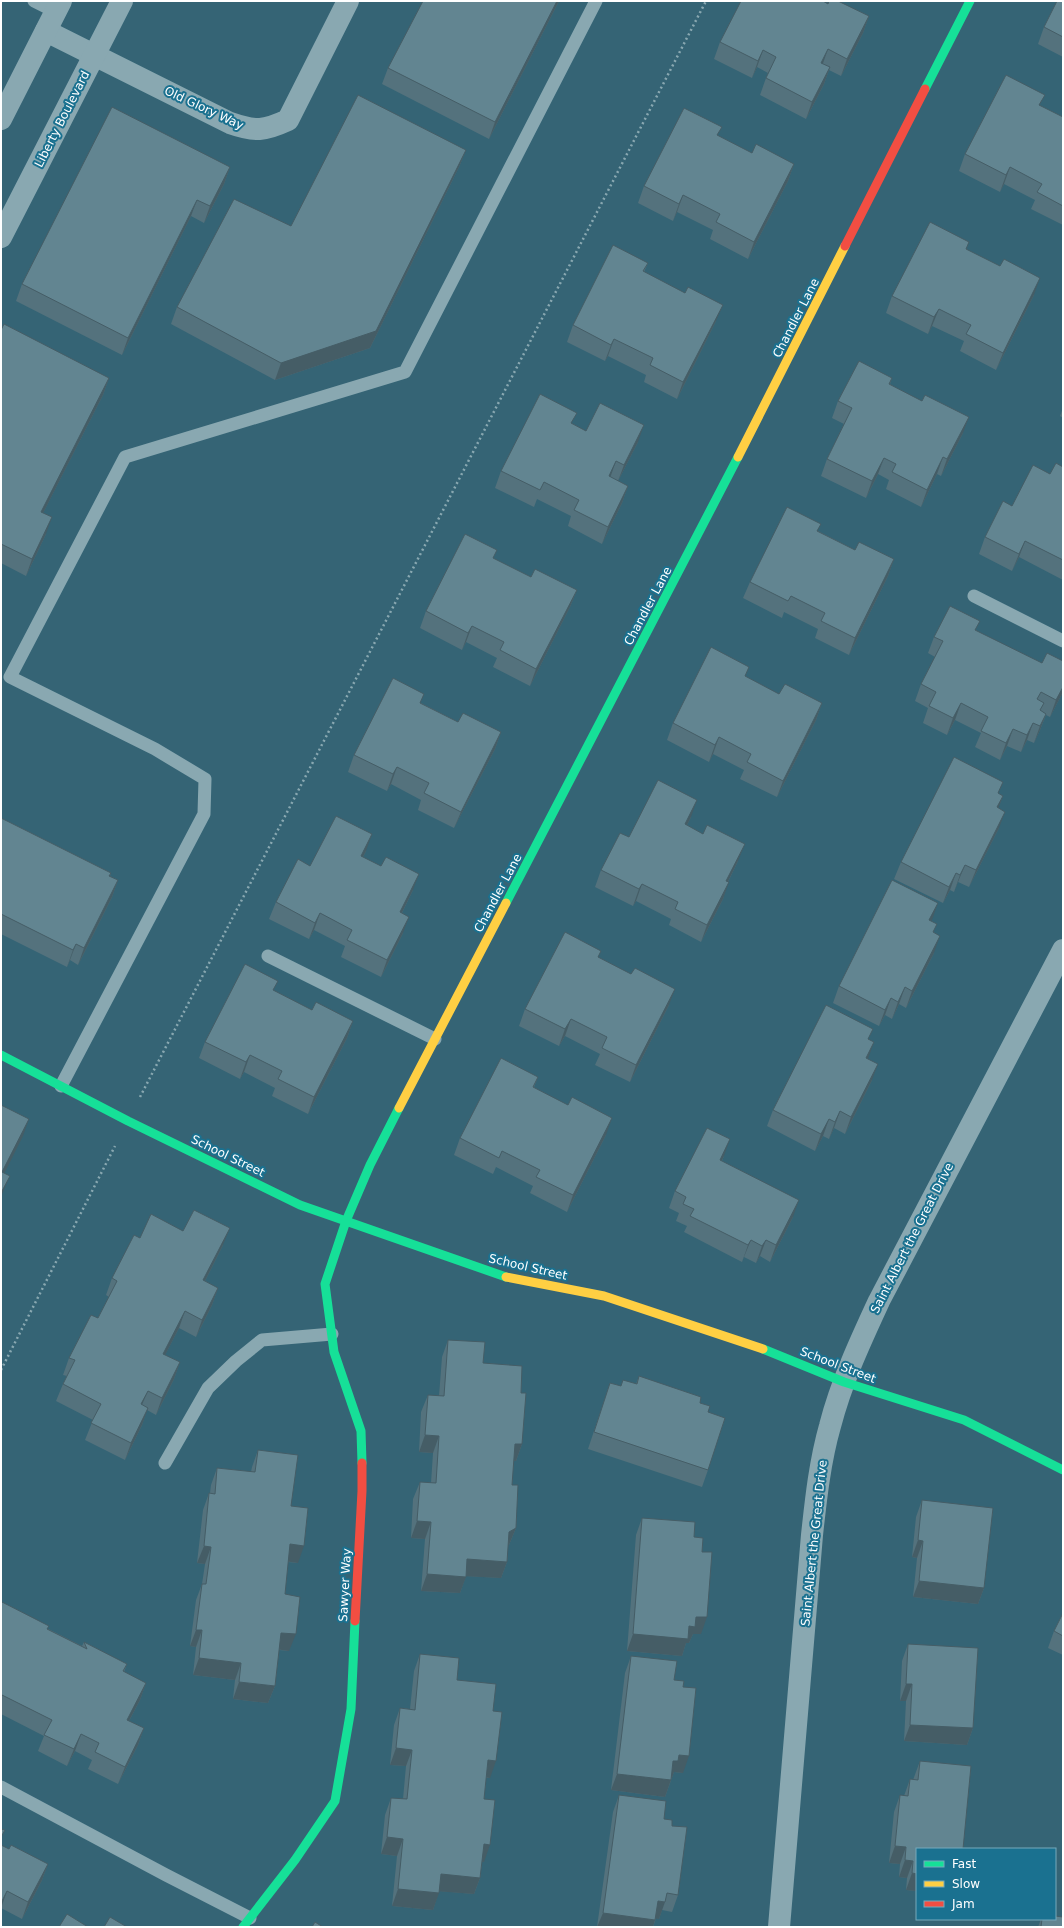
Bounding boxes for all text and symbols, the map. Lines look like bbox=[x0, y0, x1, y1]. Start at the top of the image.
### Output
street label: Liberty Boulevard bbox=[32, 68, 92, 170]
street label: Old Glory Way bbox=[162, 84, 246, 132]
street label: Chandler Lane bbox=[770, 276, 822, 360]
street label: Chandler Lane bbox=[621, 564, 675, 648]
street label: Chandler Lane bbox=[471, 851, 525, 935]
street label: School Street bbox=[189, 1132, 267, 1180]
street label: Saint Albert the Great Drive bbox=[868, 1160, 956, 1316]
street label: School Street bbox=[487, 1251, 569, 1283]
street label: School Street bbox=[798, 1344, 878, 1386]
street label: Saint Albert the Great Drive bbox=[798, 1459, 830, 1627]
street label: Sawyer Way bbox=[336, 1548, 354, 1622]
legend bbox=[916, 1848, 1056, 1920]
text: Fast bbox=[952, 1857, 976, 1871]
text: Slow bbox=[952, 1877, 980, 1891]
text: Jam bbox=[951, 1897, 975, 1911]

